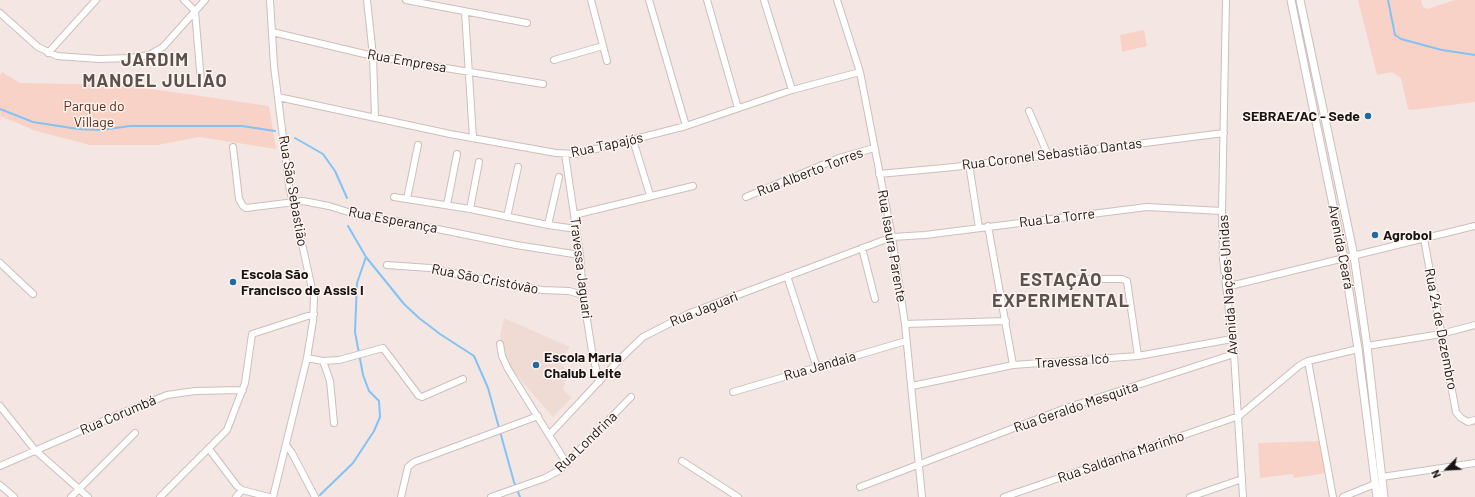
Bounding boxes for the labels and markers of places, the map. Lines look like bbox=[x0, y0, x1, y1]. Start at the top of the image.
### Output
place label: SEBRAE/AC - Sede bbox=[1243, 108, 1360, 124]
marker: SEBRAE/AC - Sede bbox=[1363, 111, 1373, 121]
place label: Agroboi bbox=[1383, 227, 1432, 243]
marker: Agroboi bbox=[1370, 230, 1380, 240]
place label: Escola São Francisco de Assis I bbox=[241, 266, 364, 298]
marker: Escola São Francisco de Assis I bbox=[228, 277, 238, 287]
place label: Escola Maria Chalub Leite bbox=[544, 349, 622, 382]
marker: Escola Maria Chalub Leite bbox=[531, 360, 541, 370]

